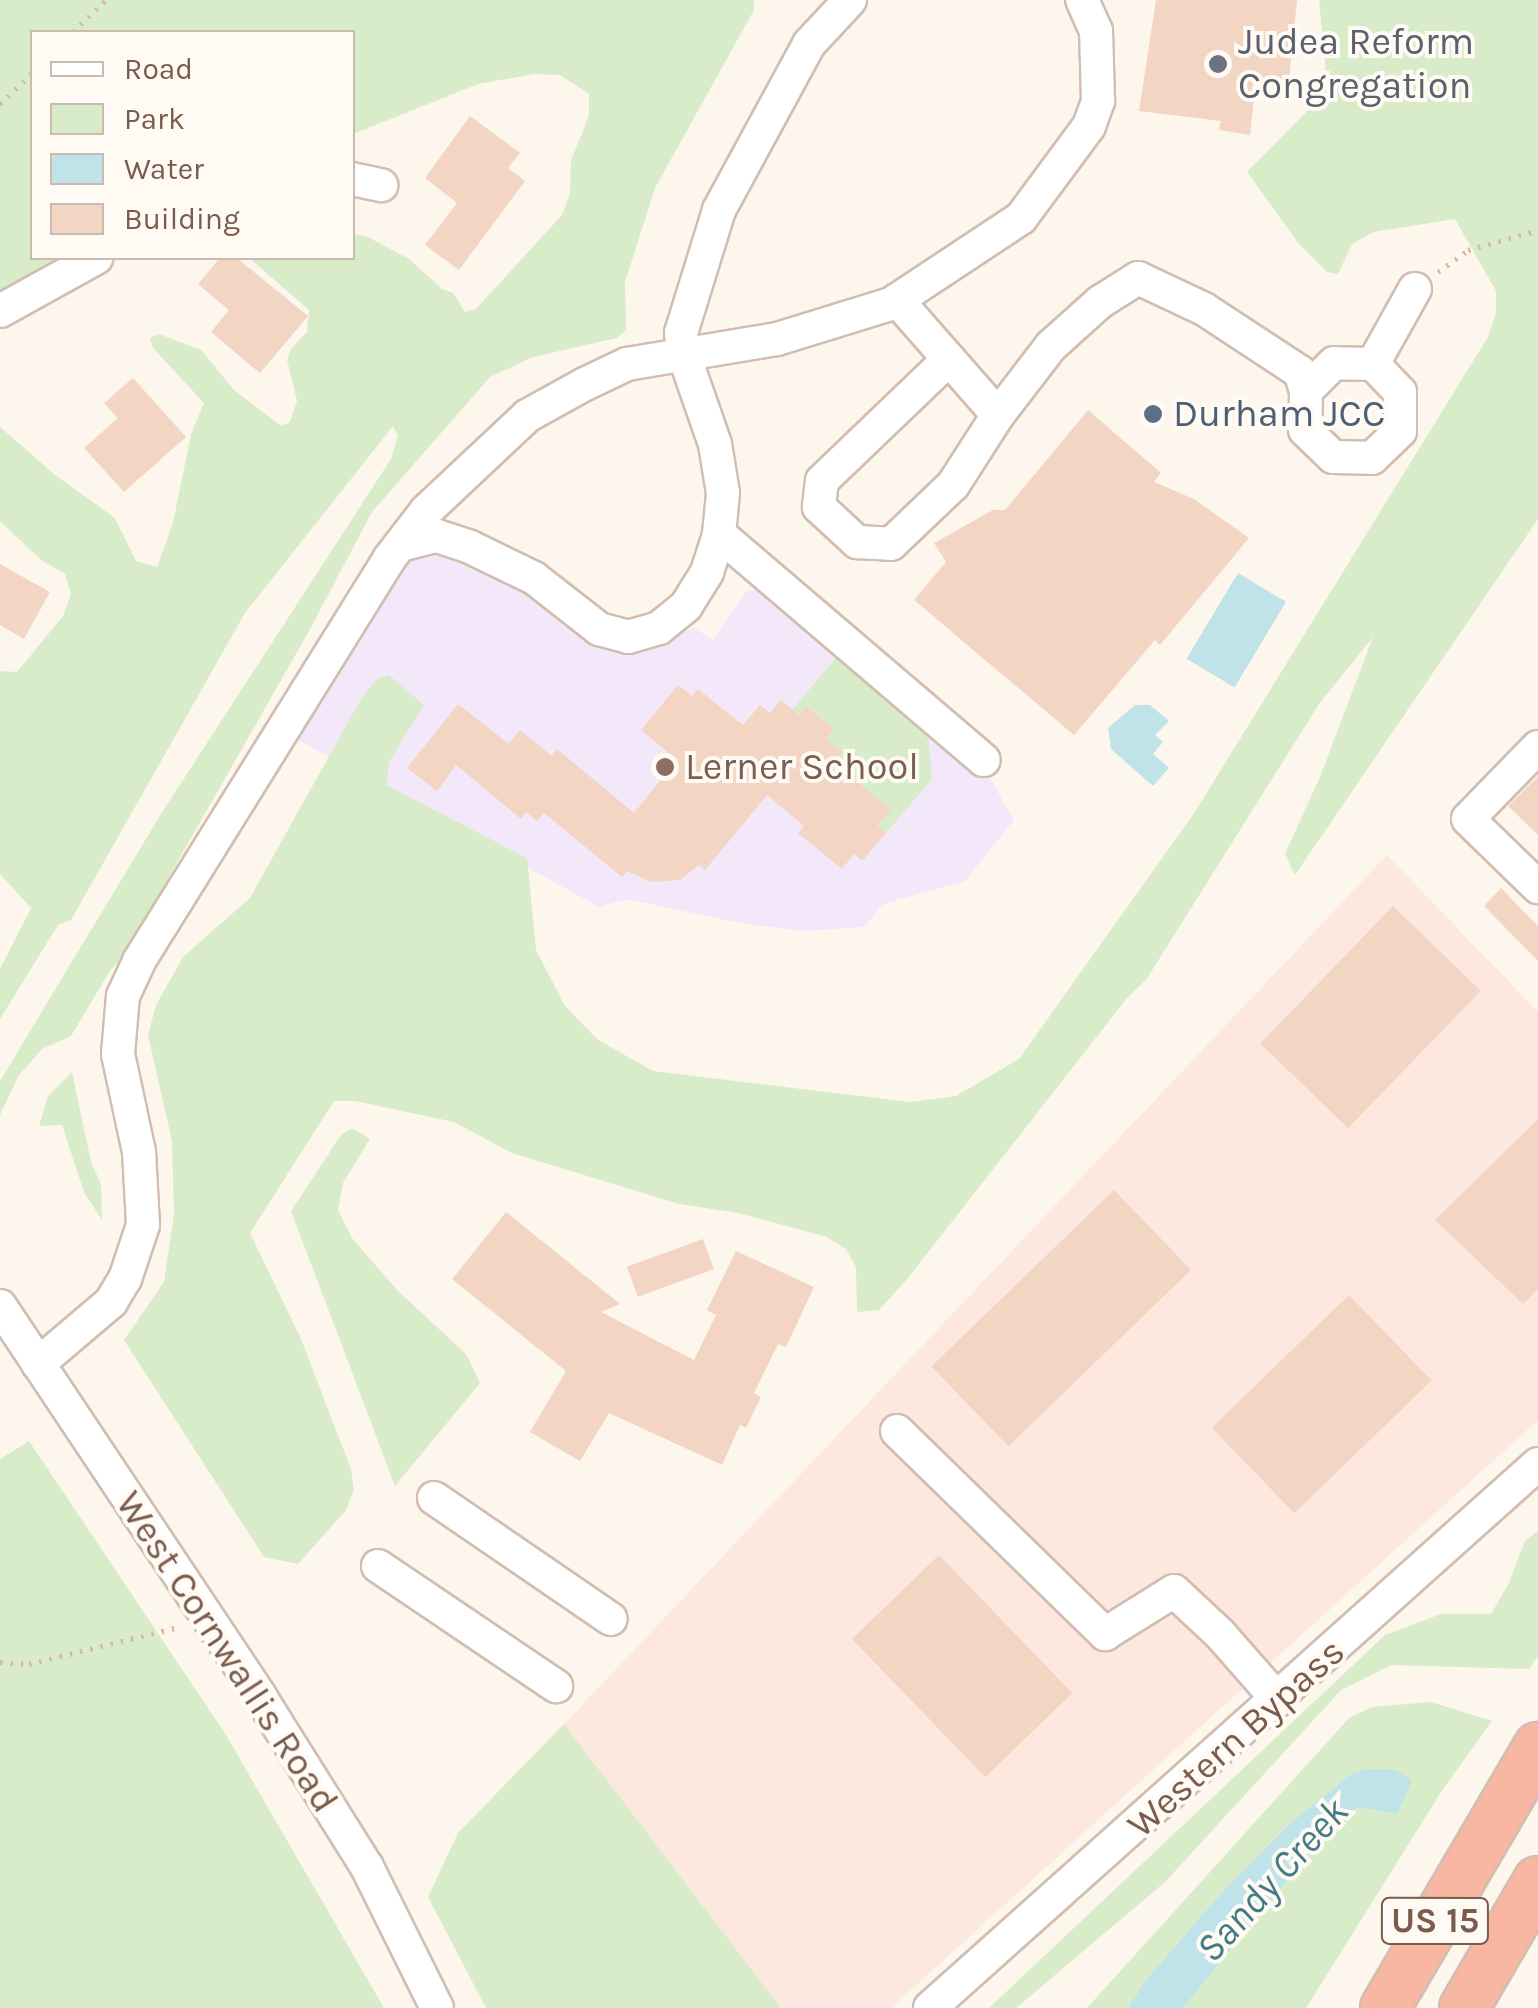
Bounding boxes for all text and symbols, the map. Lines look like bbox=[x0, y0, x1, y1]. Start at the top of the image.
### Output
place label: Judea Reform Congregation bbox=[1238, 19, 1474, 108]
legend bbox=[30, 30, 355, 260]
text: Road bbox=[124, 51, 193, 87]
marker: Judea Reform Congregation bbox=[1207, 53, 1229, 75]
text: Park bbox=[124, 101, 185, 137]
text: Water bbox=[124, 151, 204, 187]
text: Building bbox=[124, 201, 240, 237]
place label: Durham JCC bbox=[1173, 391, 1385, 437]
marker: Durham JCC bbox=[1142, 403, 1164, 425]
place label: Lerner School bbox=[685, 744, 919, 790]
marker: Lerner School bbox=[654, 756, 676, 778]
street label: West Cornwallis Road bbox=[106, 1483, 348, 1821]
street label: Western Bypass bbox=[1118, 1629, 1354, 1847]
water label: Sandy Creek bbox=[1186, 1788, 1358, 1972]
road number: US 15 bbox=[1380, 1891, 1490, 1951]

